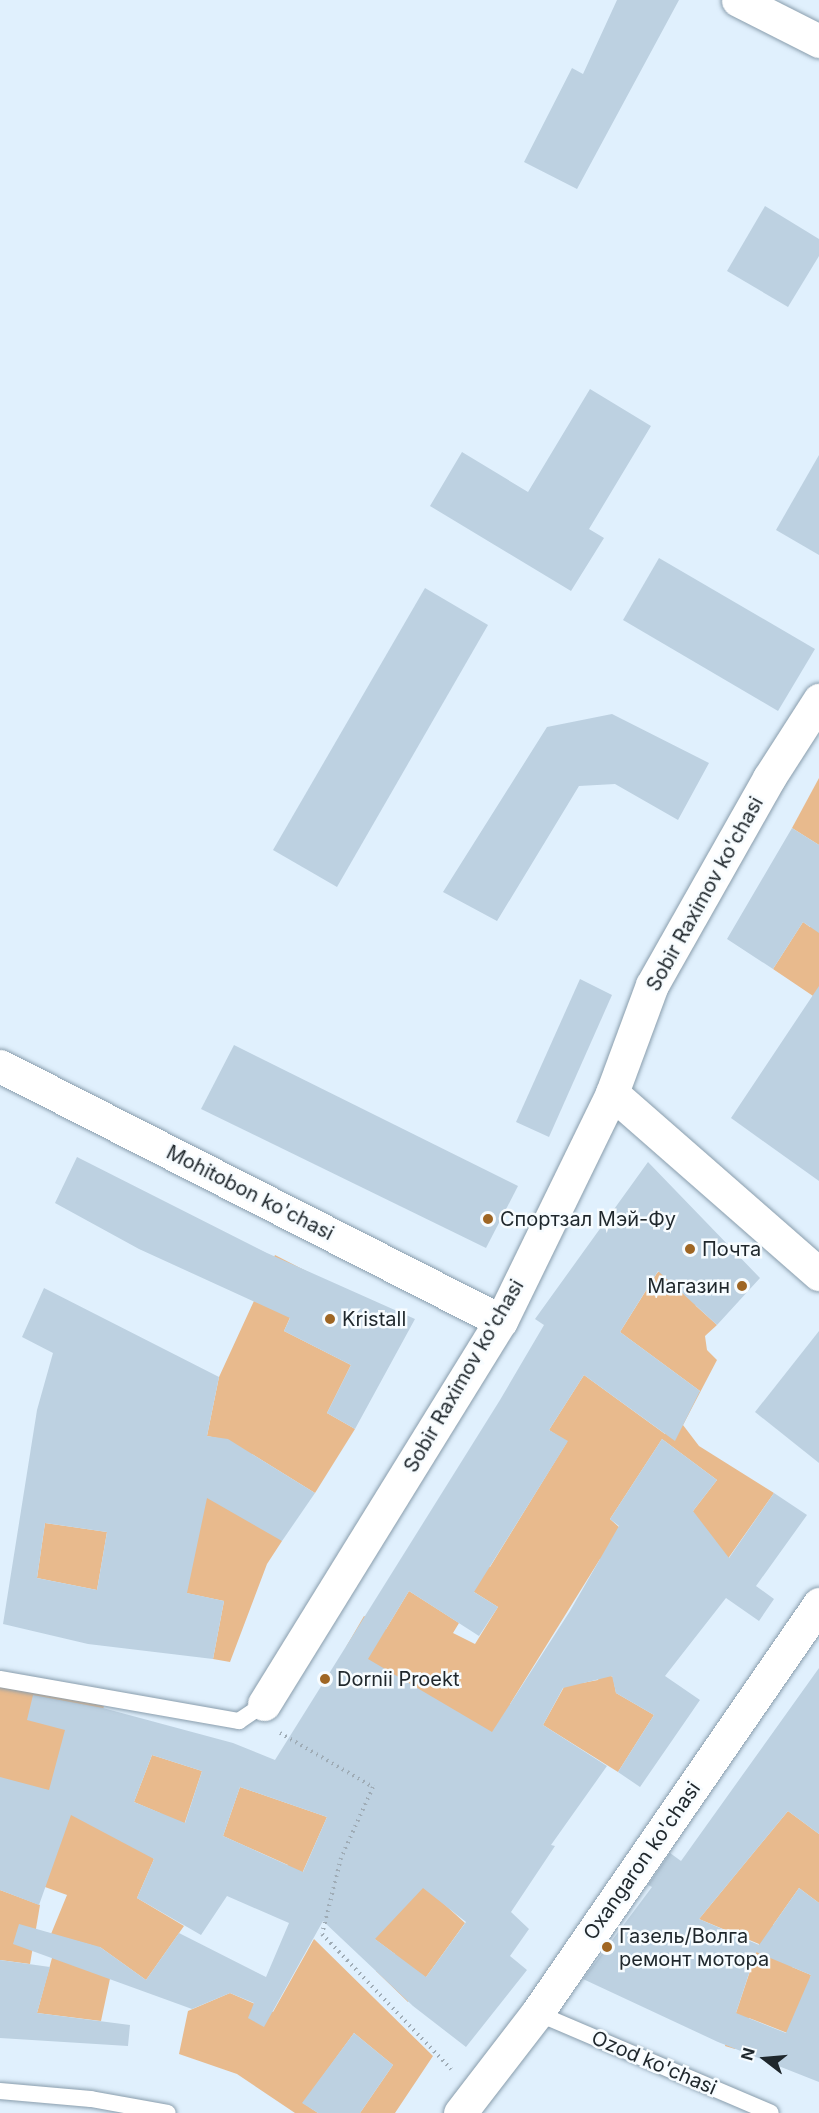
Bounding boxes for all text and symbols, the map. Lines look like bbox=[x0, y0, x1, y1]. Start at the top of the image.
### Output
street label: Sobir Raximov ko'chasi bbox=[642, 793, 768, 995]
street label: Mohitobon ko'chasi bbox=[162, 1140, 338, 1246]
place label: Спортзал Мэй-Фу bbox=[500, 1207, 676, 1231]
marker: Спортзал Мэй-Фу bbox=[481, 1212, 495, 1226]
place label: Почта bbox=[702, 1237, 761, 1261]
marker: Почта bbox=[683, 1242, 697, 1256]
place label: Магазин bbox=[647, 1274, 730, 1298]
street label: Sobir Raximov ko'chasi bbox=[399, 1275, 529, 1477]
marker: Магазин bbox=[735, 1279, 749, 1293]
place label: Kristall bbox=[342, 1307, 406, 1331]
marker: Kristall bbox=[323, 1312, 337, 1326]
place label: Dornii Proekt bbox=[337, 1667, 460, 1691]
marker: Dornii Proekt bbox=[318, 1672, 332, 1686]
street label: Oxangaron ko'chasi bbox=[578, 1777, 706, 1945]
place label: Газель/Волга ремонт мотора bbox=[619, 1924, 769, 1971]
marker: Газель/Волга ремонт мотора bbox=[600, 1940, 614, 1954]
street label: Ozod ko'chasi bbox=[588, 2026, 720, 2100]
north arrow bbox=[735, 2029, 795, 2089]
text: N bbox=[736, 2045, 759, 2063]

